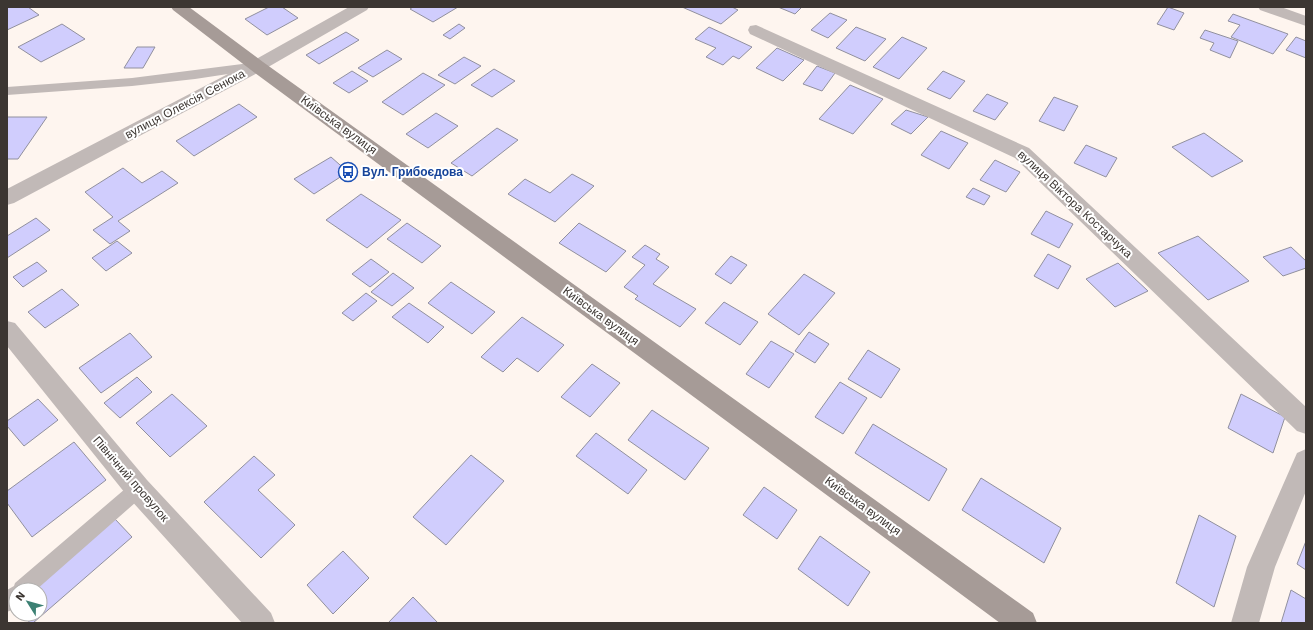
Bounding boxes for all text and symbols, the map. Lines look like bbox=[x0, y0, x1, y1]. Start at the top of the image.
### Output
street label: вулиця Олексія Сенюка bbox=[123, 66, 248, 142]
street label: Київська вулиця bbox=[298, 93, 380, 157]
street label: вулиця Віктора Костарчука bbox=[1015, 147, 1135, 261]
bus stop icon: Вул. Грибоєдова bbox=[337, 161, 359, 183]
place label: Вул. Грибоєдова bbox=[362, 165, 463, 179]
street label: Київська вулиця bbox=[560, 284, 642, 348]
street label: Північний провулок bbox=[90, 434, 172, 525]
street label: Київська вулиця bbox=[822, 474, 904, 538]
north arrow bbox=[8, 582, 48, 622]
text: N bbox=[13, 589, 28, 603]

